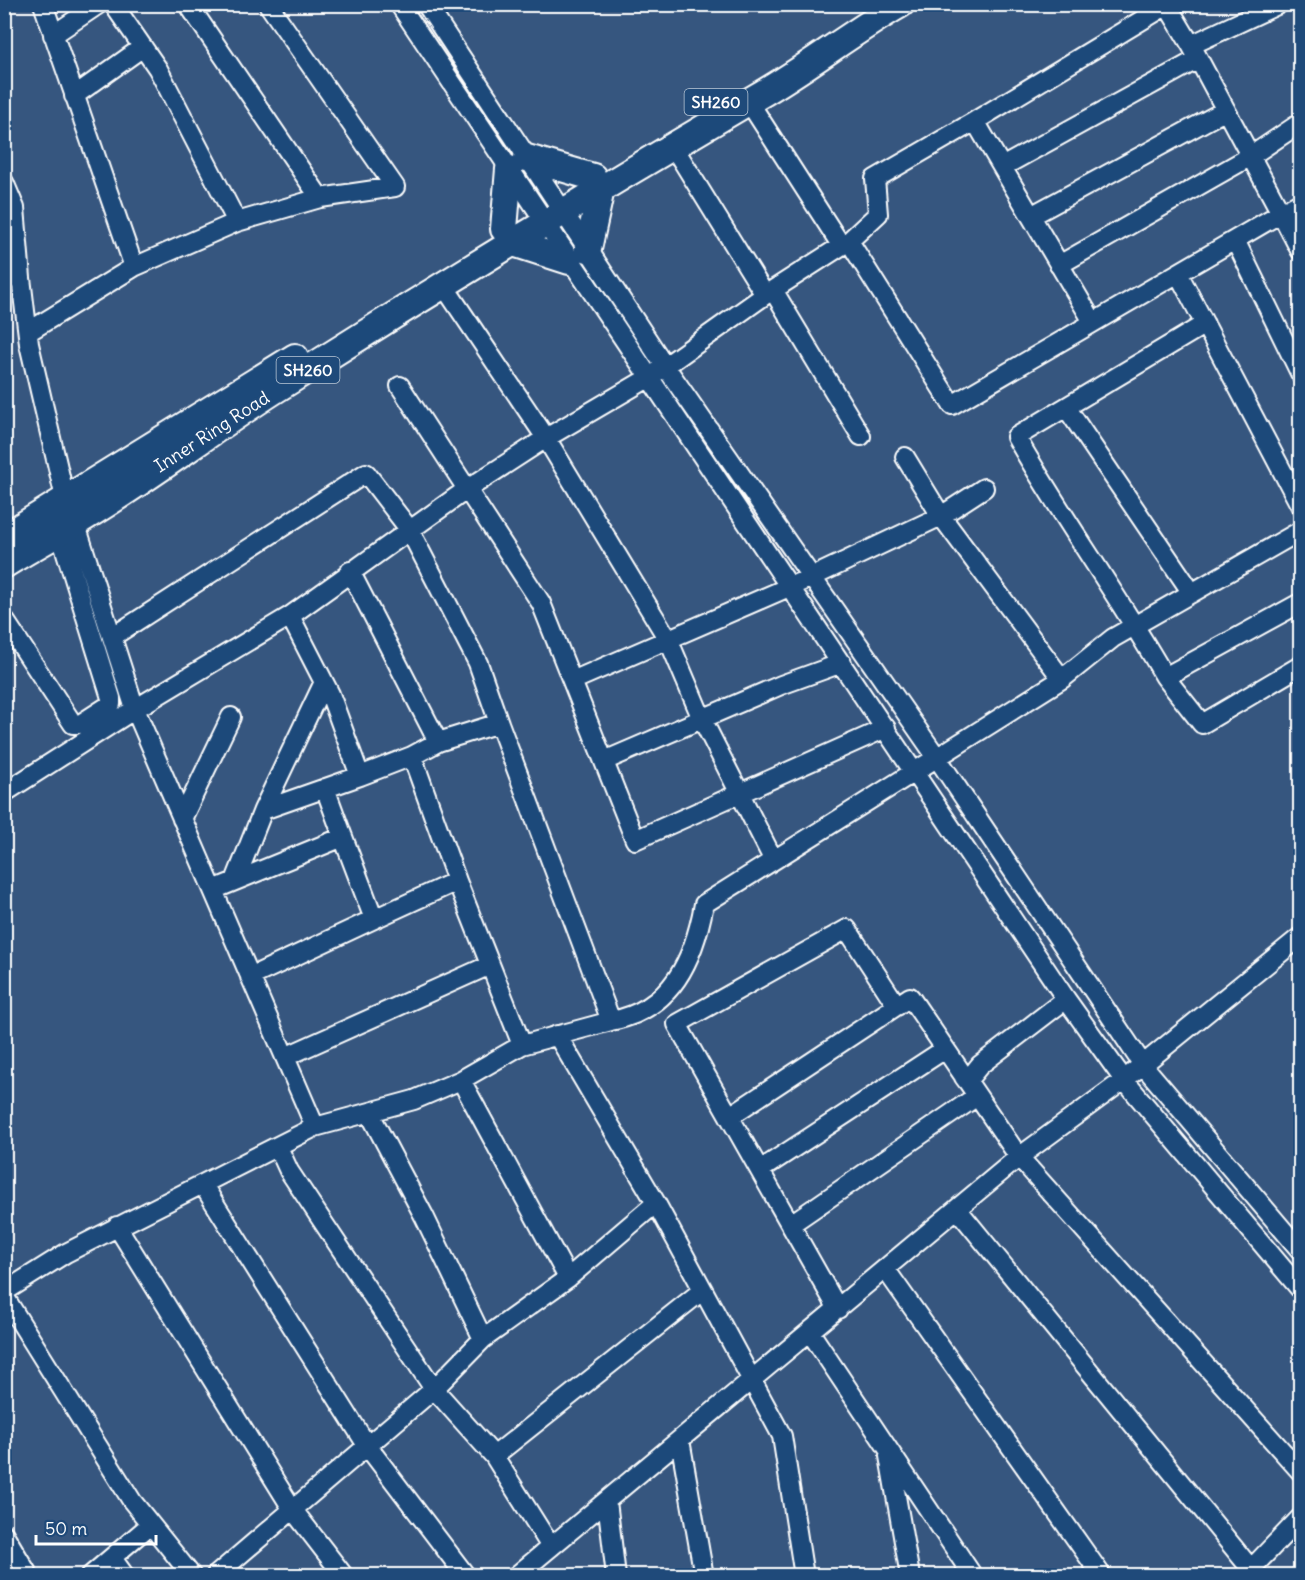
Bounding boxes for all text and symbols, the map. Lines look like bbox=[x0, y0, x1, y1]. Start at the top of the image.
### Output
road number: SH260 bbox=[684, 89, 748, 115]
road number: SH260 bbox=[276, 357, 340, 383]
street label: Inner Ring Road bbox=[150, 386, 274, 477]
scale bar bbox=[36, 1508, 156, 1546]
text: 50 m bbox=[45, 1517, 87, 1540]

